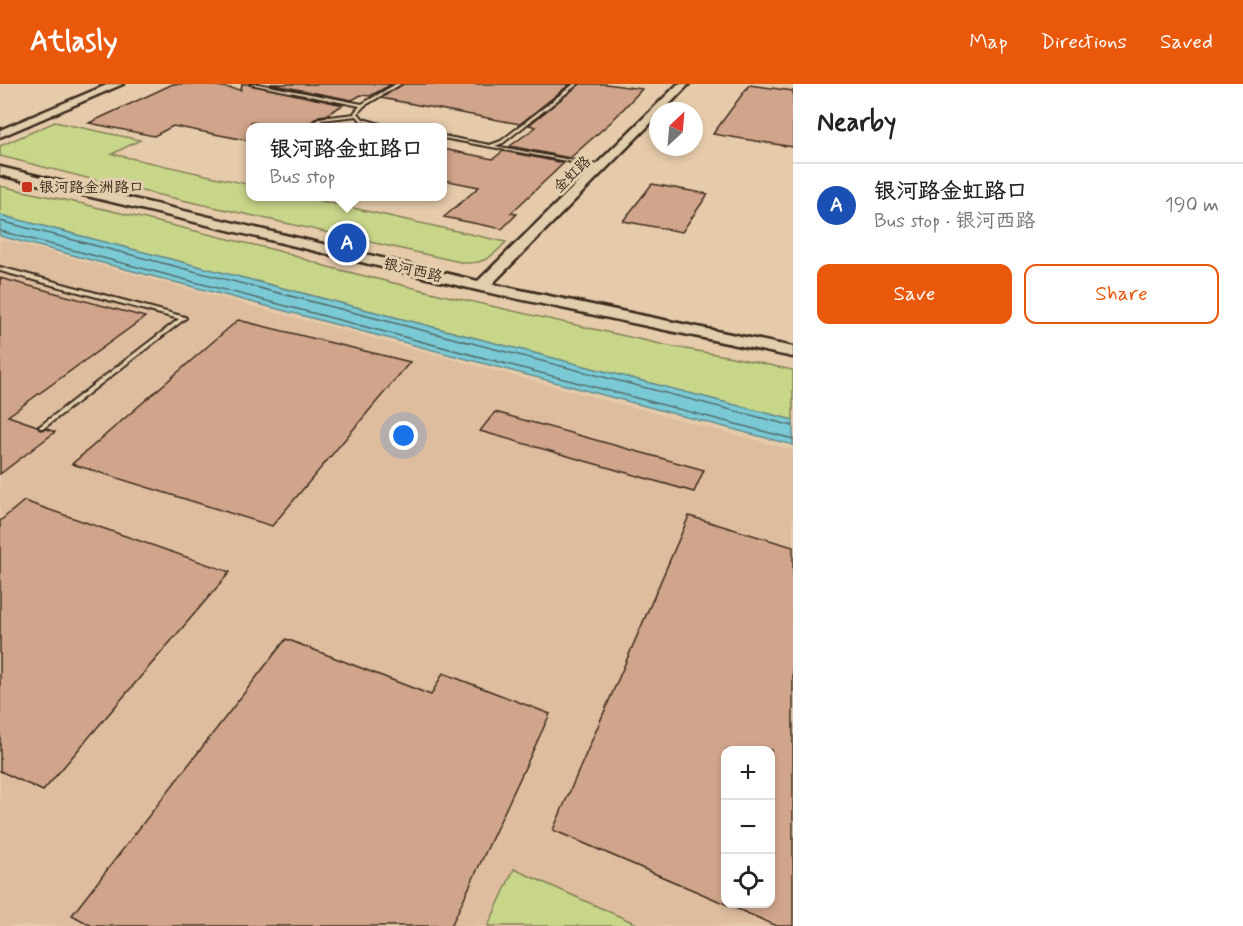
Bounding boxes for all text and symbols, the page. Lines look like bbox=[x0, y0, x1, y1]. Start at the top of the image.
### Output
text: Atlasly bbox=[30, 24, 118, 61]
text: Map bbox=[969, 28, 1008, 56]
text: Directions bbox=[1041, 28, 1127, 56]
text: Saved bbox=[1160, 28, 1213, 56]
north arrow bbox=[649, 102, 703, 156]
text: Nearby bbox=[817, 106, 896, 140]
popup bbox=[246, 123, 447, 201]
text: 银河路金虹路口 bbox=[269, 136, 424, 164]
street label: 金虹路 bbox=[550, 152, 596, 198]
text: Bus stop bbox=[269, 164, 336, 191]
place label: 银河路金洲路口 bbox=[39, 178, 144, 198]
text: 银河路金虹路口 bbox=[874, 178, 1028, 206]
marker: 银河路金洲路口 bbox=[20, 180, 34, 194]
text: A bbox=[830, 192, 843, 219]
text: 190 m bbox=[1165, 192, 1219, 219]
text: Bus stop · 银河西路 bbox=[874, 208, 1036, 235]
pin: A bbox=[328, 220, 366, 266]
street label: 银河西路 bbox=[381, 254, 444, 287]
button: Save bbox=[817, 264, 1012, 324]
button: Share bbox=[1024, 264, 1219, 324]
your location bbox=[389, 421, 418, 450]
map controls bbox=[721, 746, 775, 908]
button: + bbox=[721, 746, 775, 800]
button: − bbox=[721, 800, 775, 854]
button: locate bbox=[721, 854, 775, 908]

